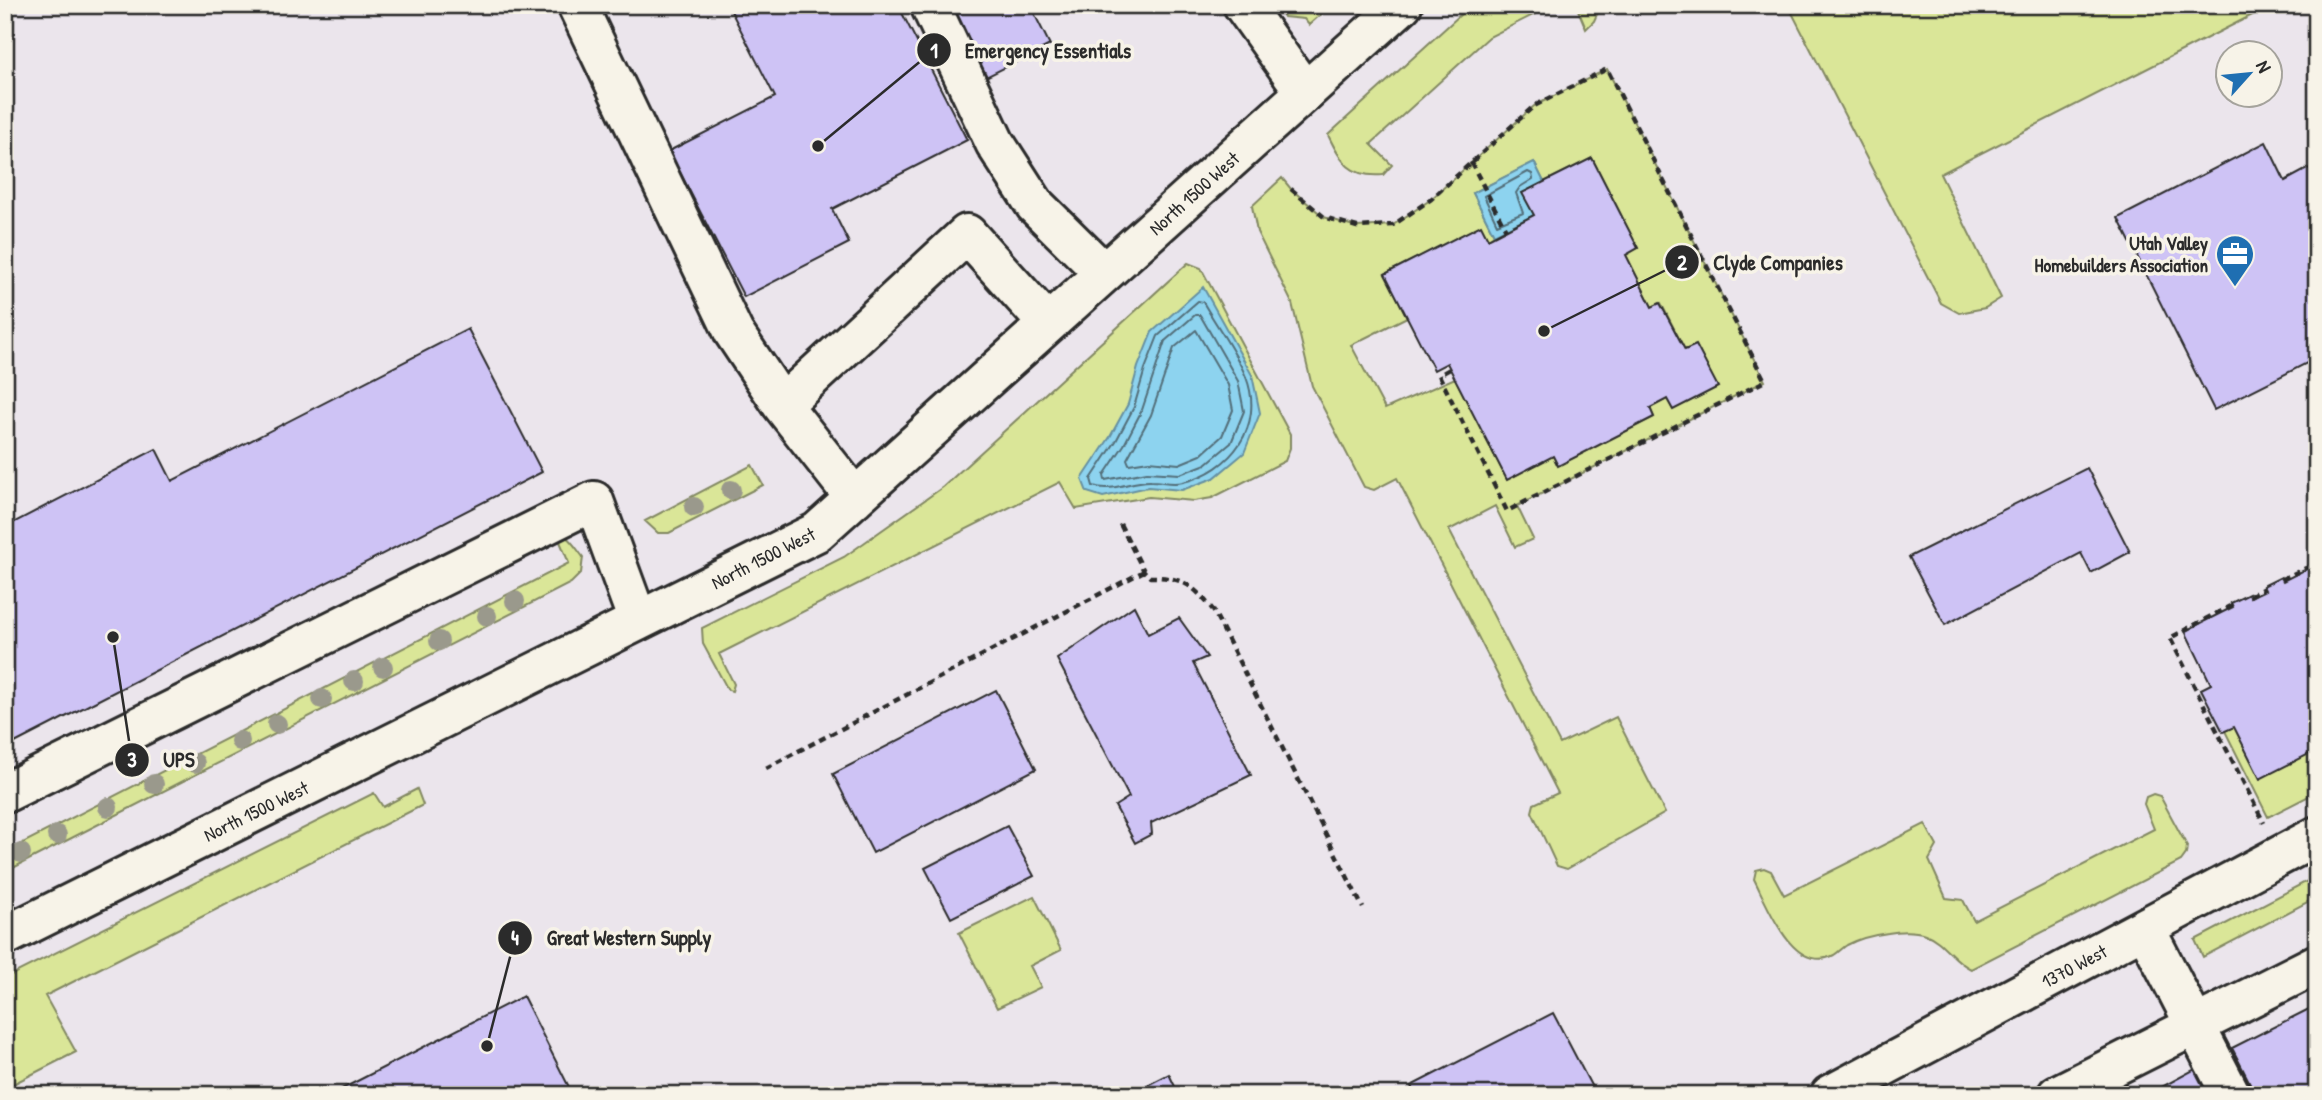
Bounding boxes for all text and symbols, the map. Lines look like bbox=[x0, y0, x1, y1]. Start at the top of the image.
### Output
callout: Emergency Essentials bbox=[916, 29, 1145, 71]
text: 1 bbox=[930, 36, 938, 65]
text: Emergency Essentials bbox=[965, 36, 1131, 66]
north arrow bbox=[2214, 38, 2284, 108]
text: N bbox=[2250, 56, 2278, 77]
street label: North 1500 West bbox=[1143, 145, 1245, 241]
place label: Utah Valley Homebuilders Association bbox=[2035, 230, 2208, 278]
office icon: Utah Valley Homebuilders Association bbox=[2214, 233, 2256, 288]
callout: Clyde Companies bbox=[1664, 241, 1857, 283]
text: 2 bbox=[1677, 248, 1687, 277]
text: Clyde Companies bbox=[1713, 248, 1843, 278]
street label: North 1500 West bbox=[707, 520, 820, 595]
callout: UPS bbox=[114, 739, 209, 781]
text: 3 bbox=[127, 745, 137, 774]
text: UPS bbox=[163, 745, 195, 774]
street label: North 1500 West bbox=[199, 774, 313, 848]
callout: Great Western Supply bbox=[497, 917, 725, 959]
text: 4 bbox=[511, 923, 519, 952]
text: Great Western Supply bbox=[547, 923, 711, 953]
street label: 1370 West bbox=[2037, 938, 2112, 994]

